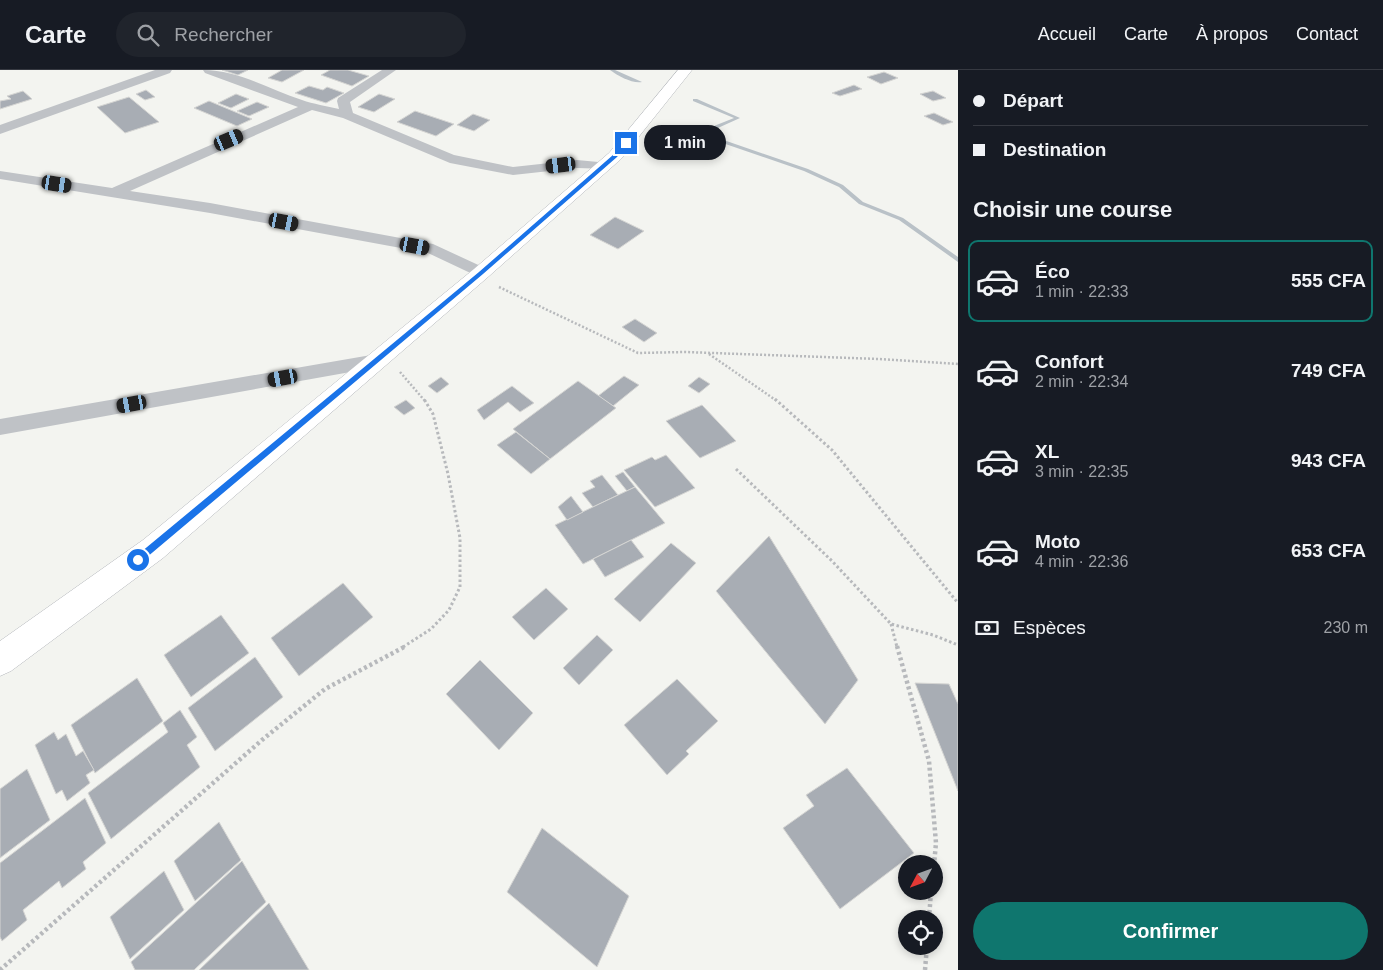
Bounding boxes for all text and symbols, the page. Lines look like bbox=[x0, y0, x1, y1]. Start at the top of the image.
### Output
search box bbox=[116, 12, 466, 57]
text: Carte bbox=[25, 21, 86, 48]
icon: search bbox=[134, 21, 162, 49]
text: Rechercher bbox=[174, 24, 273, 45]
text: Accueil bbox=[1038, 24, 1096, 44]
text: Carte bbox=[1124, 24, 1168, 44]
text: À propos bbox=[1196, 24, 1268, 44]
text: Contact bbox=[1296, 24, 1358, 44]
text: Départ bbox=[1003, 90, 1063, 111]
callout: 1 min bbox=[644, 126, 726, 160]
car bbox=[212, 127, 245, 153]
route end bbox=[615, 132, 637, 154]
text: 1 min bbox=[664, 134, 706, 151]
text: Destination bbox=[1003, 139, 1106, 160]
car bbox=[545, 156, 576, 174]
car bbox=[41, 174, 72, 194]
text: Choisir une course bbox=[973, 197, 1172, 222]
car bbox=[267, 212, 300, 232]
car bbox=[398, 236, 431, 256]
icon: car bbox=[975, 259, 1020, 304]
text: Éco bbox=[1035, 261, 1070, 282]
text: 555 CFA bbox=[1291, 270, 1366, 291]
text: 1 min · 22:33 bbox=[1035, 283, 1128, 300]
icon: car bbox=[975, 349, 1020, 394]
text: Confort bbox=[1035, 351, 1104, 372]
text: 749 CFA bbox=[1291, 360, 1366, 381]
car bbox=[266, 368, 299, 388]
text: 2 min · 22:34 bbox=[1035, 373, 1128, 390]
car bbox=[115, 394, 148, 414]
icon: car bbox=[975, 439, 1020, 484]
text: XL bbox=[1035, 441, 1059, 462]
text: 943 CFA bbox=[1291, 450, 1366, 471]
text: 3 min · 22:35 bbox=[1035, 463, 1128, 480]
icon: car bbox=[975, 529, 1020, 574]
text: Moto bbox=[1035, 531, 1080, 552]
text: 653 CFA bbox=[1291, 540, 1366, 561]
route start bbox=[127, 549, 149, 571]
text: 4 min · 22:36 bbox=[1035, 553, 1128, 570]
icon: cash bbox=[973, 614, 1001, 642]
text: Espèces bbox=[1013, 617, 1086, 638]
text: 230 m bbox=[1324, 619, 1368, 636]
north arrow bbox=[898, 855, 942, 900]
map controls bbox=[898, 855, 943, 955]
button: Confirmer bbox=[973, 902, 1368, 960]
button: locate bbox=[898, 910, 943, 955]

